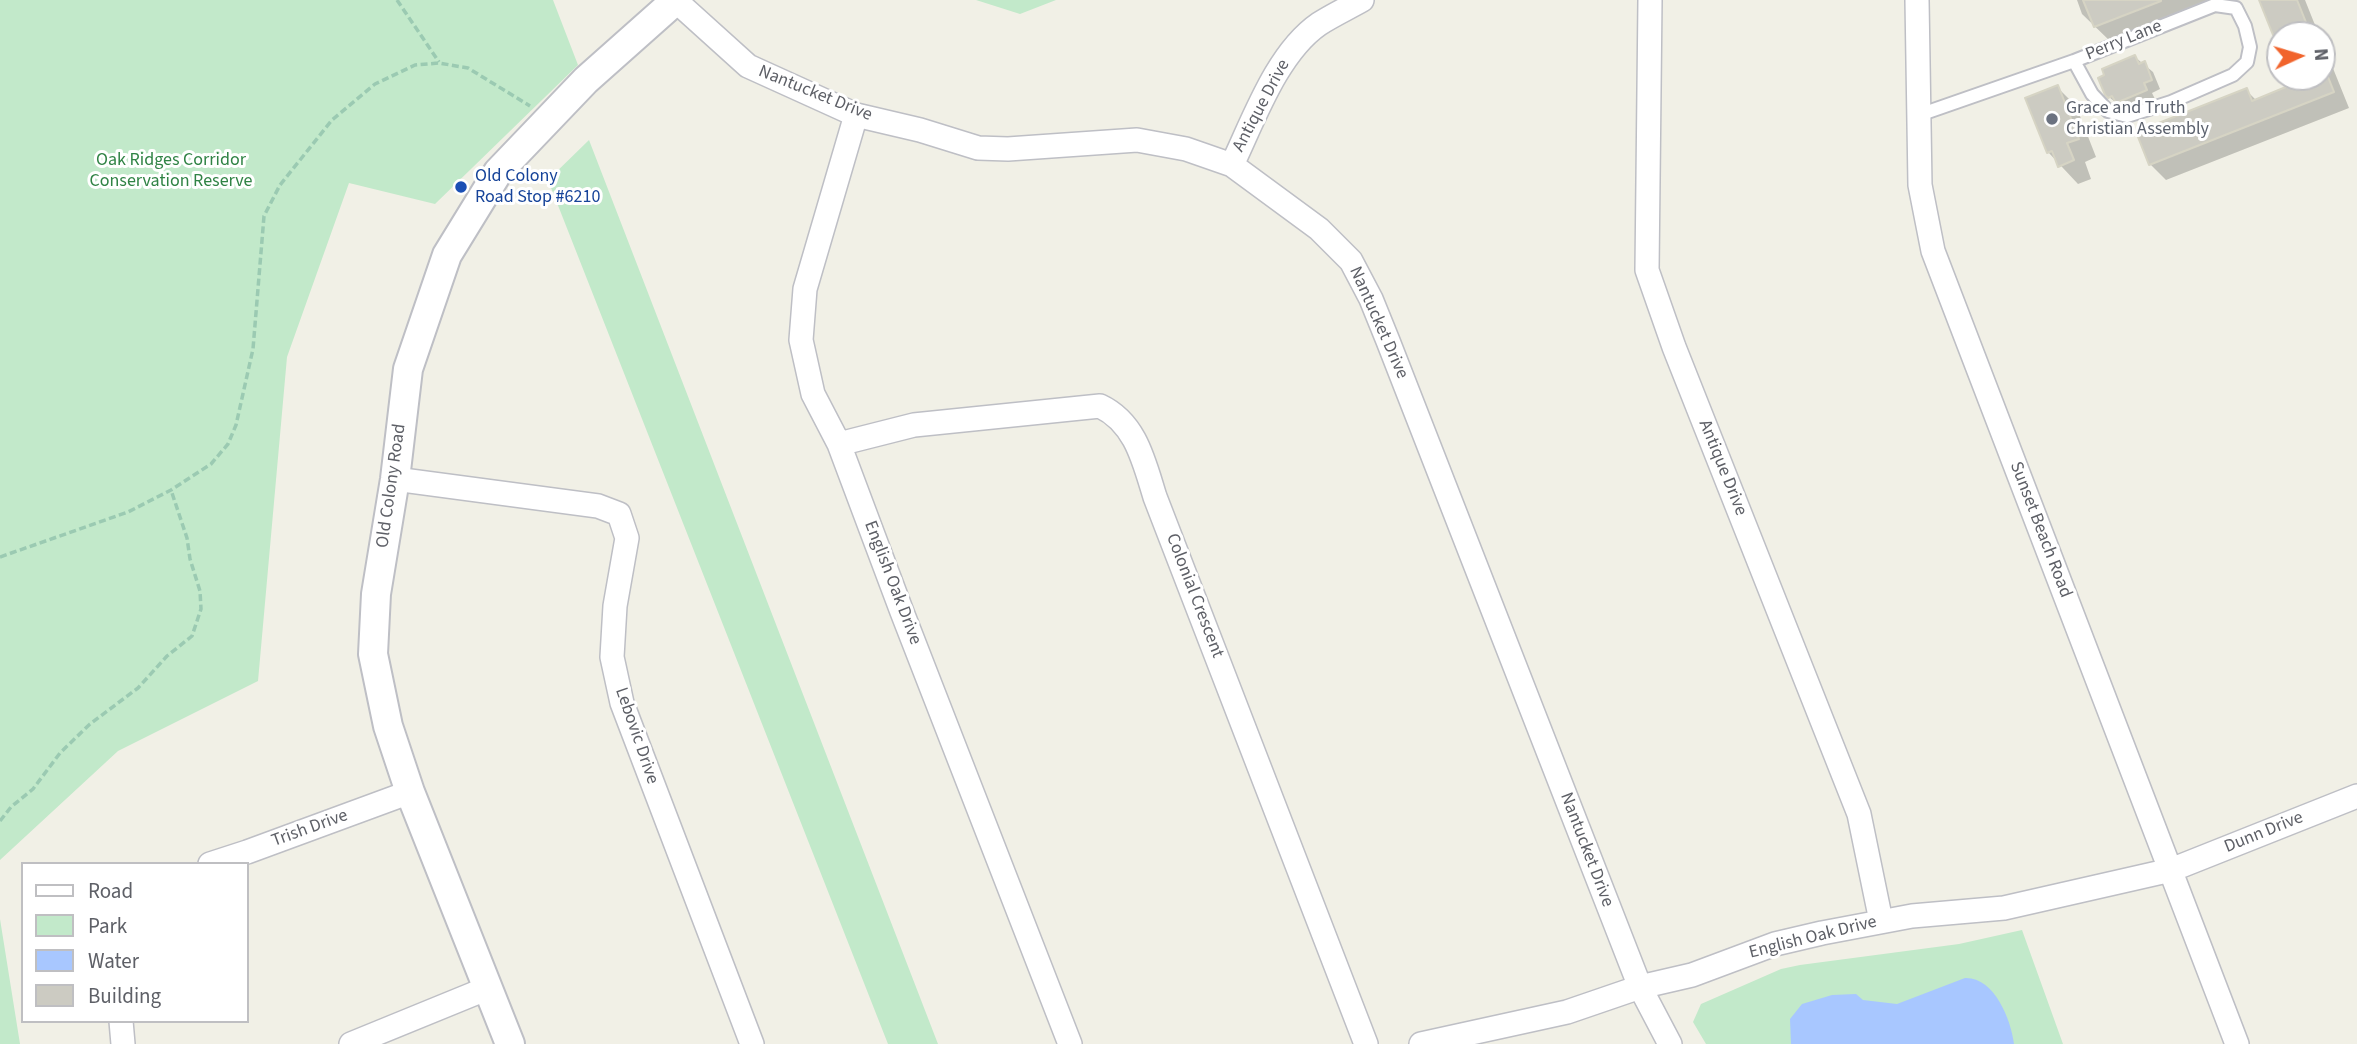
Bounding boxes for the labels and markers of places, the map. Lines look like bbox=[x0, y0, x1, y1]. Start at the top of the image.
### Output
place label: Grace and Truth Christian Assembly bbox=[2066, 98, 2209, 140]
marker: Grace and Truth Christian Assembly bbox=[2044, 111, 2060, 127]
place label: Old Colony Road Stop #6210 bbox=[475, 166, 600, 208]
marker: Old Colony Road Stop #6210 bbox=[453, 179, 469, 195]

